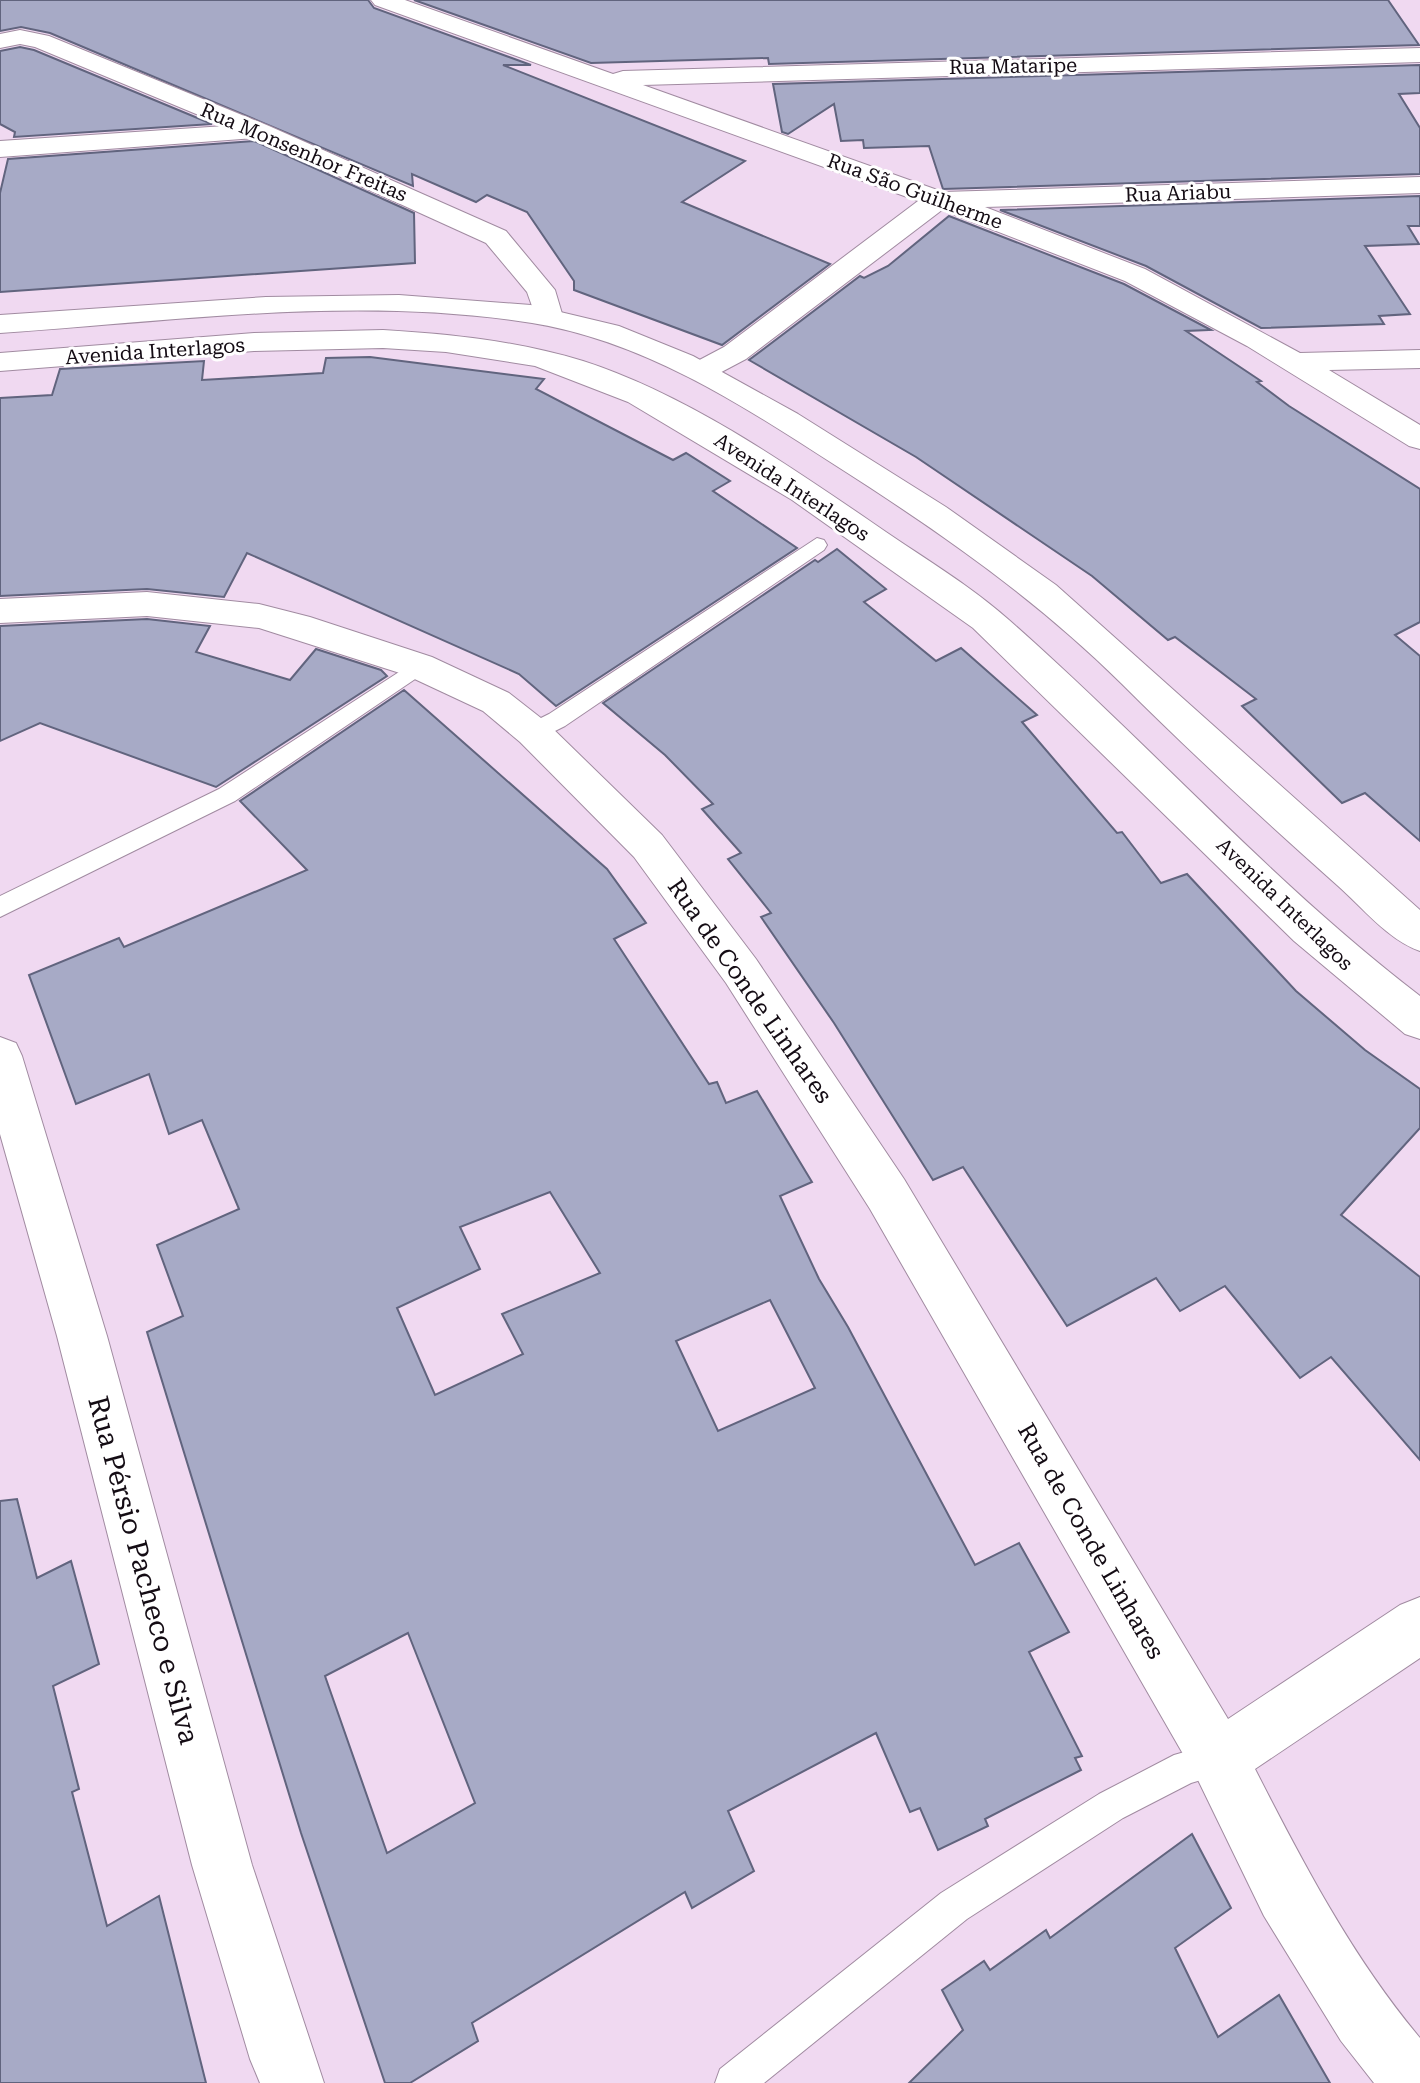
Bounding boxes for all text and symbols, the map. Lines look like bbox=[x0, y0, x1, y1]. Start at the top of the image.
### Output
street label: Rua Mataripe bbox=[949, 53, 1077, 79]
street label: Rua Monsenhor Freitas bbox=[197, 98, 411, 206]
street label: Rua São Guilherme bbox=[824, 148, 1006, 234]
street label: Rua Ariabu bbox=[1124, 179, 1232, 207]
street label: Avenida Interlagos bbox=[64, 333, 246, 369]
street label: Avenida Interlagos bbox=[710, 428, 874, 546]
street label: Avenida Interlagos bbox=[1212, 833, 1358, 975]
street label: Rua de Conde Linhares bbox=[662, 873, 838, 1109]
street label: Rua Pérsio Pacheco e Silva bbox=[81, 1392, 206, 1748]
street label: Rua de Conde Linhares bbox=[1012, 1418, 1170, 1664]

